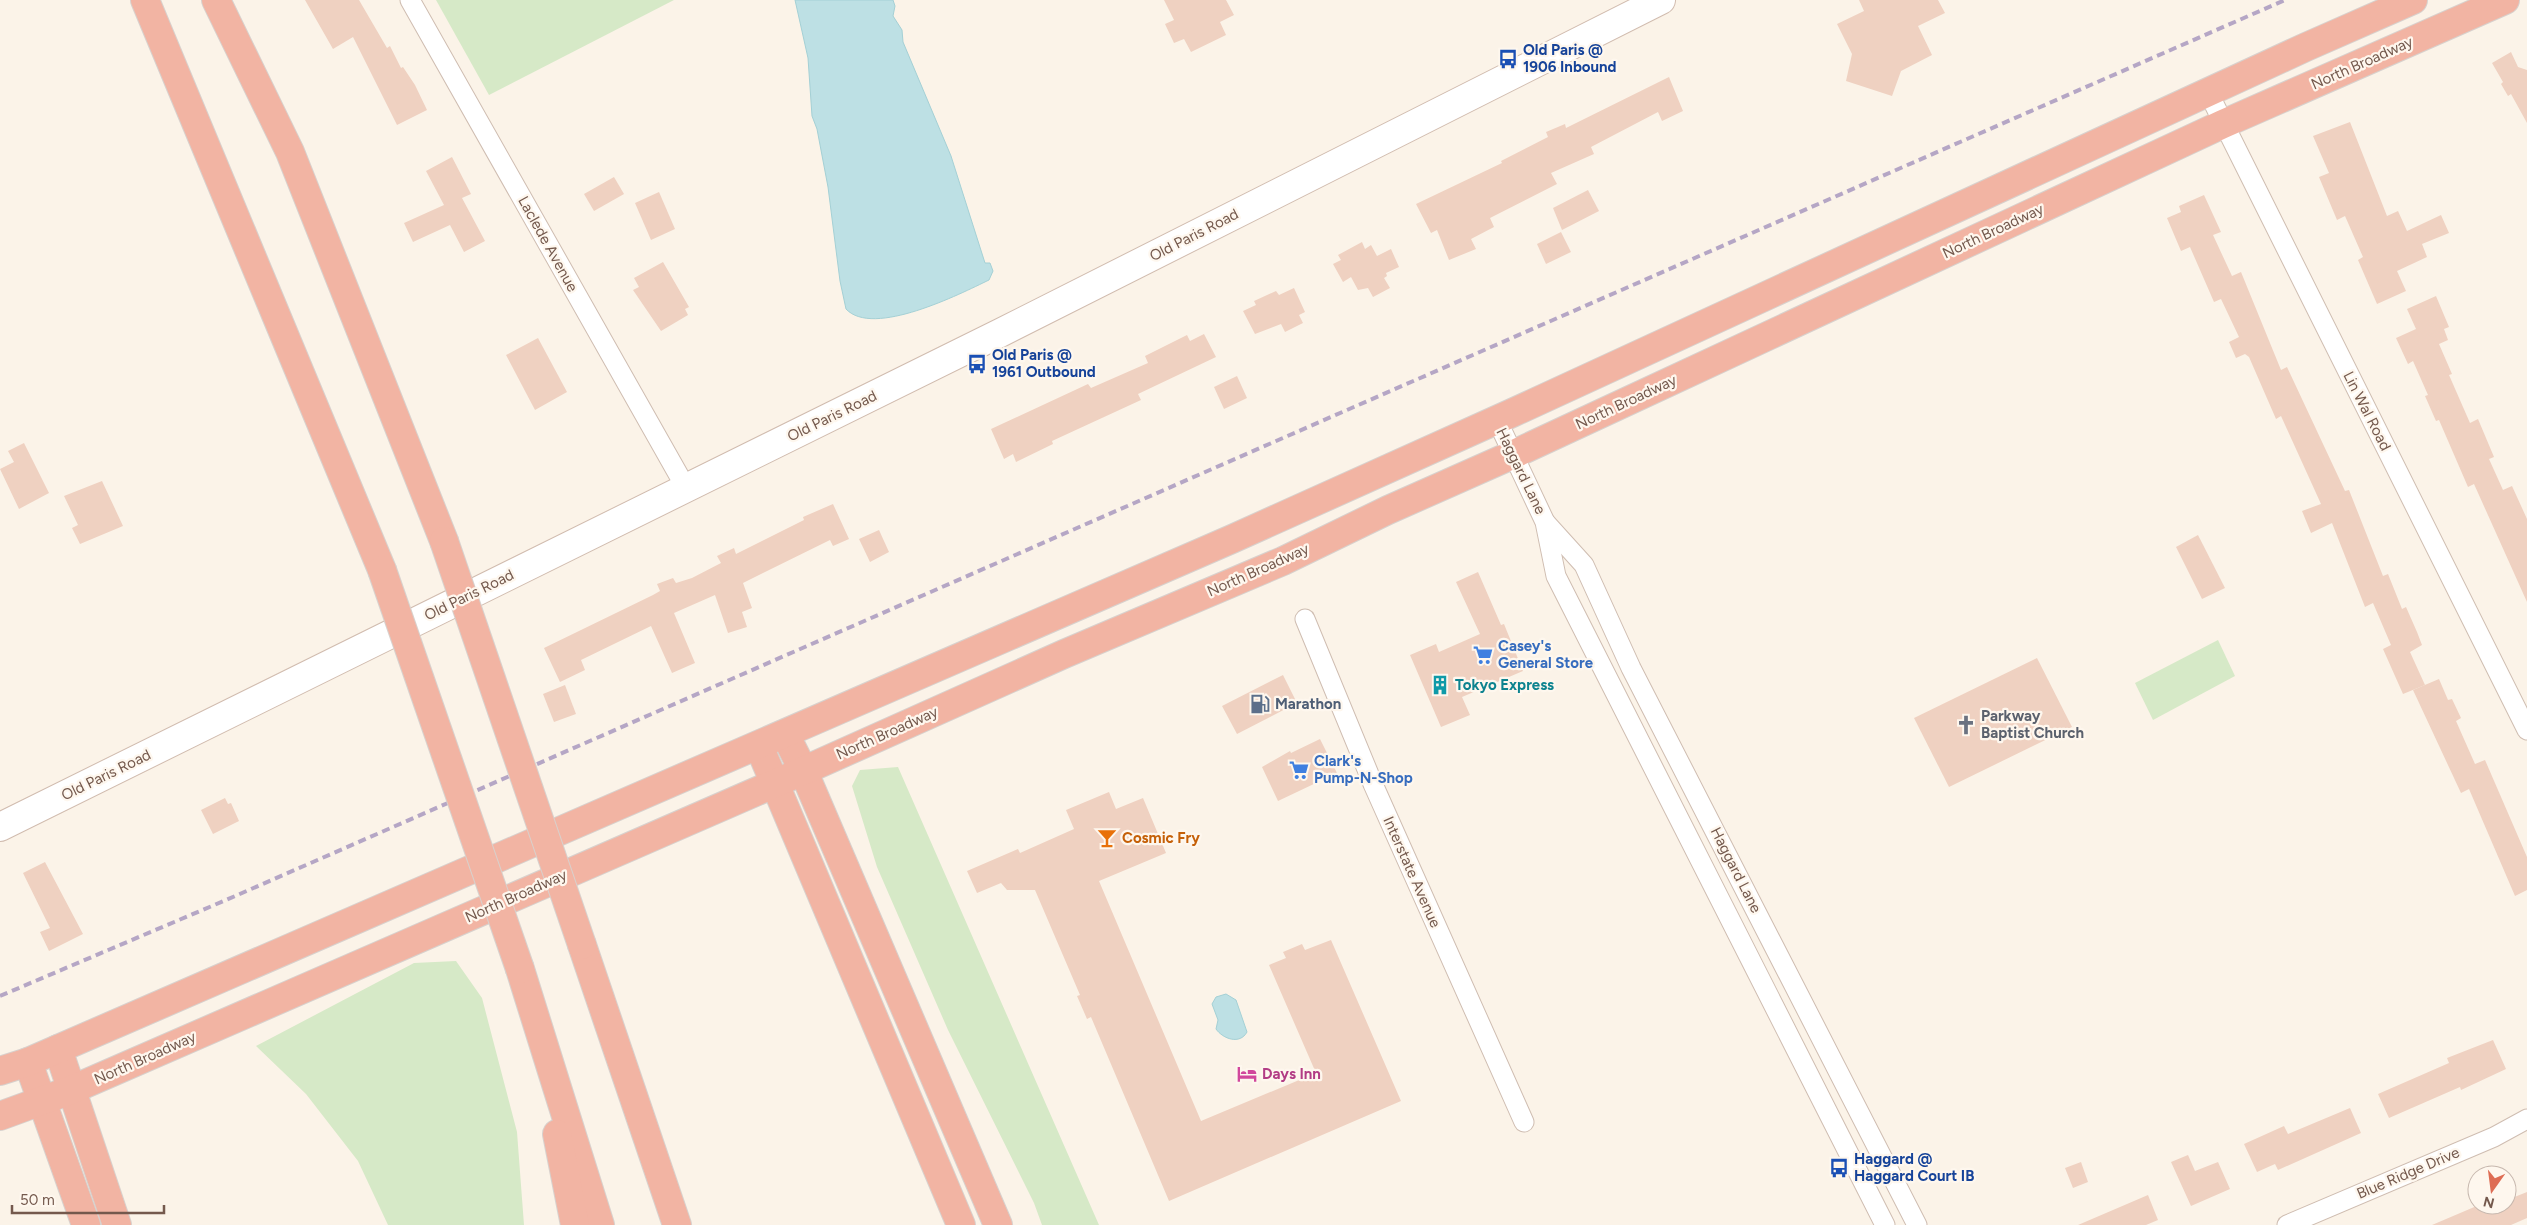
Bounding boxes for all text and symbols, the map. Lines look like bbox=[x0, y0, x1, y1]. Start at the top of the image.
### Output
street label: North Broadway bbox=[2308, 32, 2416, 93]
place label: Old Paris @ 1906 Inbound bbox=[1523, 41, 1617, 76]
bus stop icon: Old Paris @ 1906 Inbound bbox=[1497, 48, 1519, 70]
street label: Laclede Avenue bbox=[514, 193, 582, 295]
street label: North Broadway bbox=[1940, 200, 2047, 262]
street label: Old Paris Road bbox=[1147, 205, 1241, 265]
place label: Old Paris @ 1961 Outbound bbox=[992, 346, 1096, 381]
bus stop icon: Old Paris @ 1961 Outbound bbox=[966, 353, 988, 375]
street label: Lin Wal Road bbox=[2339, 368, 2395, 454]
street label: North Broadway bbox=[1573, 371, 1680, 433]
street label: Old Paris Road bbox=[784, 387, 880, 445]
street label: Haggard Lane bbox=[1492, 425, 1550, 517]
street label: North Broadway bbox=[1204, 539, 1312, 600]
street label: Old Paris Road bbox=[421, 566, 517, 624]
place label: Casey's General Store bbox=[1498, 637, 1594, 672]
supermarket icon: Casey's General Store bbox=[1472, 644, 1494, 666]
building icon: Tokyo Express bbox=[1429, 674, 1451, 696]
place label: Tokyo Express bbox=[1455, 676, 1554, 694]
fuel station icon: Marathon bbox=[1249, 693, 1271, 715]
place label: Marathon bbox=[1275, 695, 1341, 713]
street label: North Broadway bbox=[833, 702, 941, 763]
place label: Parkway Baptist Church bbox=[1981, 707, 2084, 742]
church icon: Parkway Baptist Church bbox=[1955, 714, 1977, 736]
street label: Old Paris Road bbox=[58, 746, 154, 804]
place label: Clark's Pump-N-Shop bbox=[1314, 752, 1413, 787]
supermarket icon: Clark's Pump-N-Shop bbox=[1288, 759, 1310, 781]
street label: Interstate Avenue bbox=[1379, 814, 1445, 930]
street label: Haggard Lane bbox=[1707, 824, 1765, 916]
bar icon: Cosmic Fry bbox=[1096, 827, 1118, 849]
place label: Cosmic Fry bbox=[1122, 829, 1200, 847]
street label: North Broadway bbox=[462, 865, 570, 926]
street label: North Broadway bbox=[91, 1027, 199, 1088]
hotel icon: Days Inn bbox=[1236, 1063, 1258, 1085]
place label: Days Inn bbox=[1262, 1065, 1321, 1083]
street label: Blue Ridge Drive bbox=[2354, 1143, 2462, 1203]
place label: Haggard @ Haggard Court IB bbox=[1854, 1150, 1974, 1185]
bus stop icon: Haggard @ Haggard Court IB bbox=[1828, 1157, 1850, 1179]
north arrow bbox=[2467, 1165, 2517, 1215]
scale bar bbox=[12, 1182, 165, 1214]
text: 50 m bbox=[20, 1191, 55, 1209]
text: N bbox=[2482, 1193, 2496, 1212]

